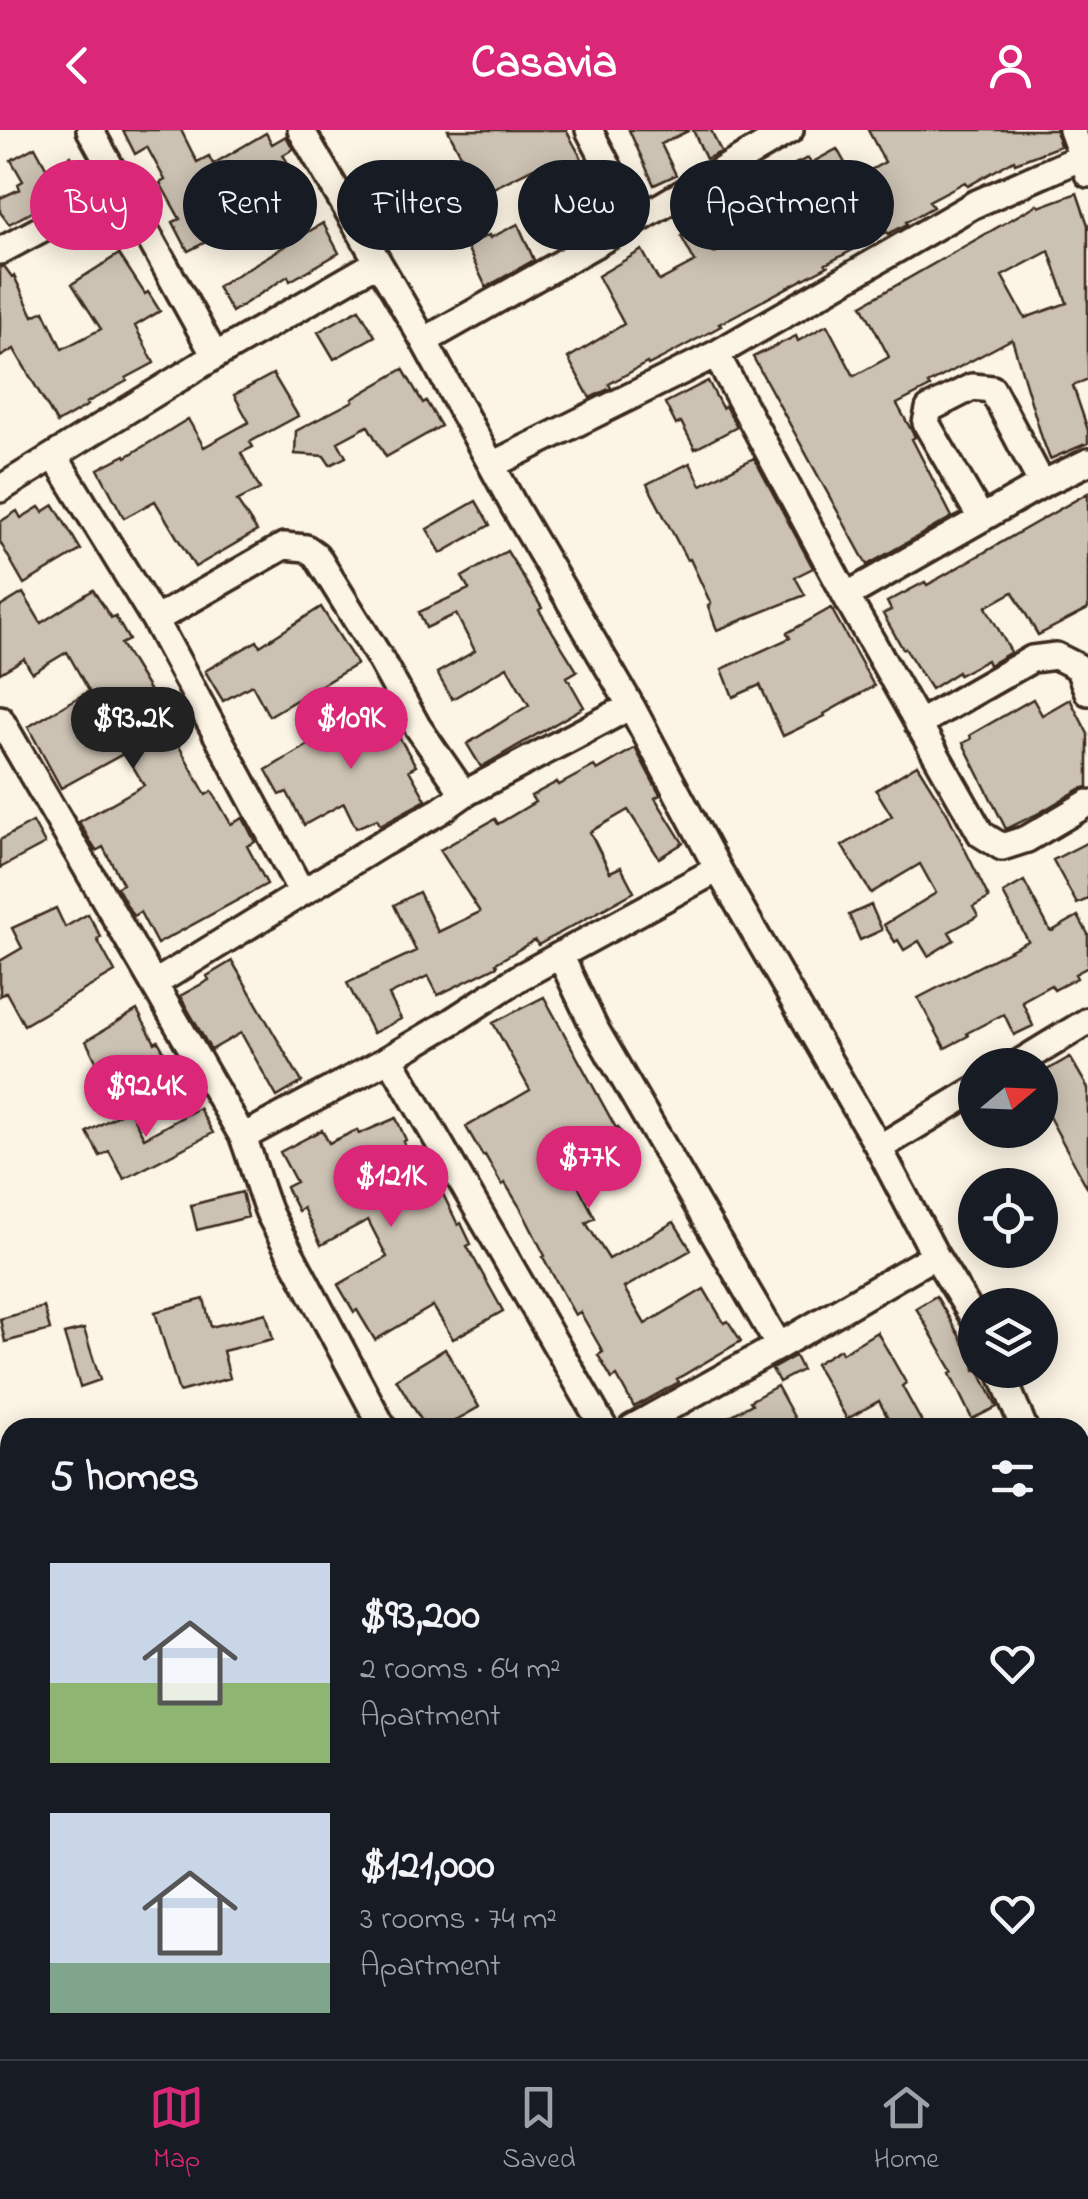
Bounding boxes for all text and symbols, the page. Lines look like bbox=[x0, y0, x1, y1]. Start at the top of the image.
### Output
text: Casavia bbox=[471, 32, 617, 98]
icon: back bbox=[50, 38, 105, 93]
icon: person bbox=[983, 38, 1038, 93]
chip: Buy bbox=[30, 160, 163, 250]
chip: Rent bbox=[183, 160, 317, 250]
chip: Filters bbox=[337, 160, 498, 250]
chip: New bbox=[518, 160, 650, 250]
chip: Apartment bbox=[670, 160, 894, 250]
pin: $93.2K bbox=[52, 687, 214, 772]
pin: $109K bbox=[281, 687, 421, 772]
text: $93.2K bbox=[93, 696, 173, 743]
text: $109K bbox=[317, 696, 385, 743]
north arrow bbox=[958, 1048, 1058, 1148]
map controls bbox=[958, 1048, 1058, 1388]
pin: $92.4K bbox=[65, 1055, 227, 1140]
text: $92.4K bbox=[106, 1064, 186, 1111]
pin: $77K bbox=[530, 1126, 648, 1211]
text: $77K bbox=[558, 1135, 620, 1182]
pin: $121K bbox=[321, 1145, 461, 1230]
text: $121K bbox=[355, 1154, 427, 1201]
button: locate bbox=[958, 1168, 1058, 1268]
button: layers bbox=[958, 1288, 1058, 1388]
text: 5 homes bbox=[50, 1448, 199, 1509]
icon: filters bbox=[985, 1451, 1040, 1506]
text: $93,200 bbox=[360, 1586, 480, 1647]
icon: home bbox=[130, 1603, 250, 1723]
icon: heart bbox=[985, 1636, 1040, 1691]
text: 2 rooms · 64 m² bbox=[360, 1647, 561, 1694]
text: Apartment bbox=[360, 1694, 501, 1741]
text: $121,000 bbox=[360, 1836, 495, 1897]
icon: home bbox=[130, 1853, 250, 1973]
icon: heart bbox=[985, 1886, 1040, 1941]
text: 3 rooms · 74 m² bbox=[360, 1897, 557, 1944]
text: Apartment bbox=[360, 1944, 501, 1991]
tab: Map bbox=[149, 2080, 204, 2181]
tab: Saved bbox=[502, 2080, 575, 2181]
tab: Home bbox=[874, 2080, 939, 2181]

